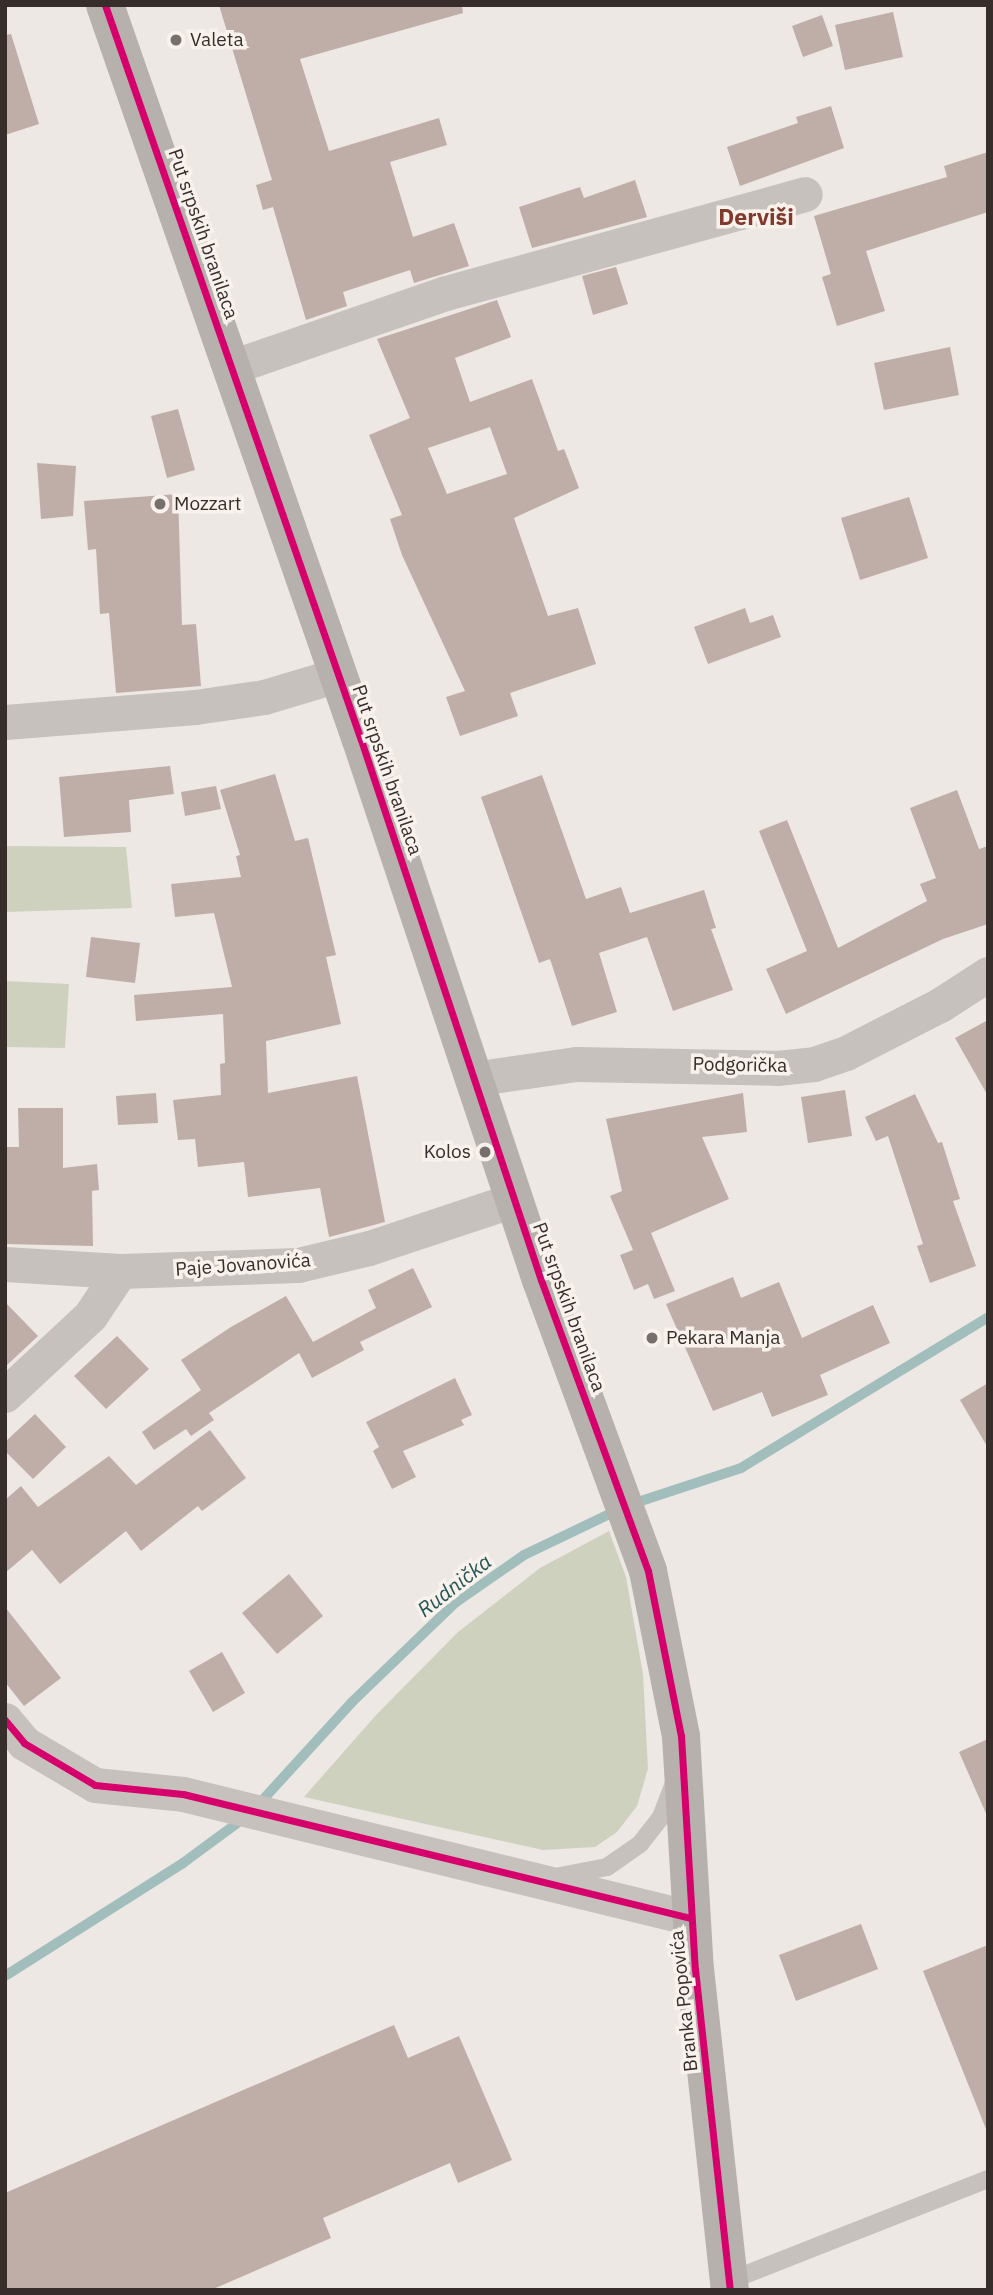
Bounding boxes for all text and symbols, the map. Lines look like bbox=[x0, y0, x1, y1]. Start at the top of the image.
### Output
place label: Valeta bbox=[190, 29, 244, 51]
marker: Valeta bbox=[168, 32, 184, 48]
street label: Put srpskih branilaca bbox=[163, 146, 243, 322]
district label: Derviši bbox=[718, 202, 794, 230]
place label: Mozzart bbox=[174, 493, 241, 515]
marker: Mozzart bbox=[152, 496, 168, 512]
street label: Put srpskih branilaca bbox=[347, 682, 427, 858]
street label: Podgorička bbox=[692, 1053, 788, 1077]
place label: Kolos bbox=[424, 1141, 471, 1163]
marker: Kolos bbox=[477, 1144, 493, 1160]
street label: Put srpskih branilaca bbox=[528, 1219, 610, 1395]
street label: Paje Jovanovića bbox=[175, 1249, 311, 1281]
place label: Pekara Manja bbox=[666, 1327, 780, 1349]
marker: Pekara Manja bbox=[644, 1330, 660, 1346]
water label: Rudnička bbox=[412, 1548, 496, 1622]
street label: Branka Popovića bbox=[665, 1929, 703, 2073]

